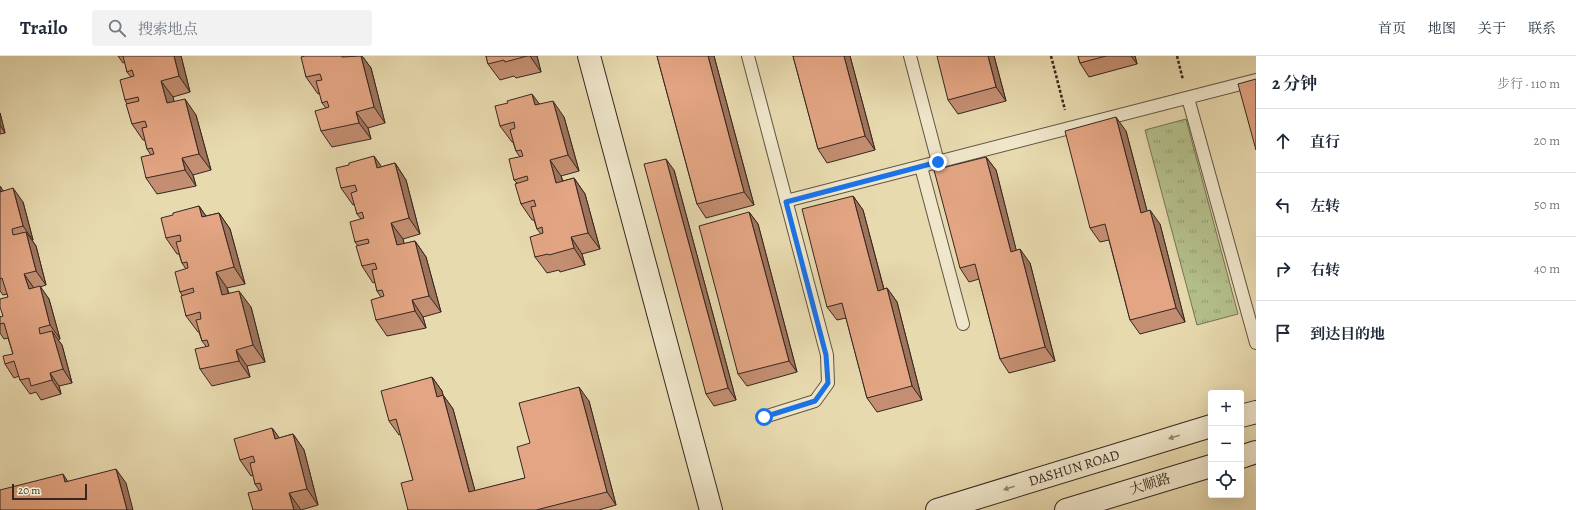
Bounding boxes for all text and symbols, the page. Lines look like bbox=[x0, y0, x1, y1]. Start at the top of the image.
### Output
search box bbox=[92, 10, 372, 46]
text: Trailo bbox=[20, 15, 68, 41]
icon: search bbox=[106, 17, 128, 39]
text: 搜索地点 bbox=[138, 19, 198, 39]
text: 首页 bbox=[1378, 19, 1406, 38]
text: 地图 bbox=[1428, 19, 1456, 38]
text: 关于 bbox=[1478, 19, 1506, 38]
text: 联系 bbox=[1528, 19, 1556, 38]
text: 2 分钟 bbox=[1272, 72, 1317, 95]
text: 步行 · 110 m bbox=[1497, 75, 1560, 92]
icon: ahead bbox=[1272, 130, 1294, 152]
text: 直行 bbox=[1310, 132, 1340, 152]
text: 20 m bbox=[1534, 132, 1560, 149]
route end bbox=[929, 153, 947, 171]
icon: left bbox=[1272, 194, 1294, 216]
text: 左转 bbox=[1310, 196, 1340, 216]
text: 50 m bbox=[1534, 196, 1560, 213]
icon: right bbox=[1272, 258, 1294, 280]
text: 右转 bbox=[1310, 260, 1340, 280]
text: 40 m bbox=[1534, 260, 1560, 277]
icon: arrive bbox=[1272, 322, 1294, 344]
text: 到达目的地 bbox=[1310, 324, 1385, 344]
map controls bbox=[1208, 390, 1244, 498]
button: + bbox=[1208, 390, 1244, 426]
route start bbox=[755, 408, 773, 426]
button: − bbox=[1208, 426, 1244, 462]
one-way arrow bbox=[1167, 434, 1179, 440]
street label: DASHUN ROAD bbox=[1026, 445, 1122, 491]
button: locate bbox=[1208, 462, 1244, 498]
street label: 大顺路 bbox=[1127, 469, 1173, 499]
scale bar bbox=[12, 482, 87, 501]
text: 20 m bbox=[18, 483, 40, 498]
one-way arrow bbox=[1003, 485, 1015, 491]

